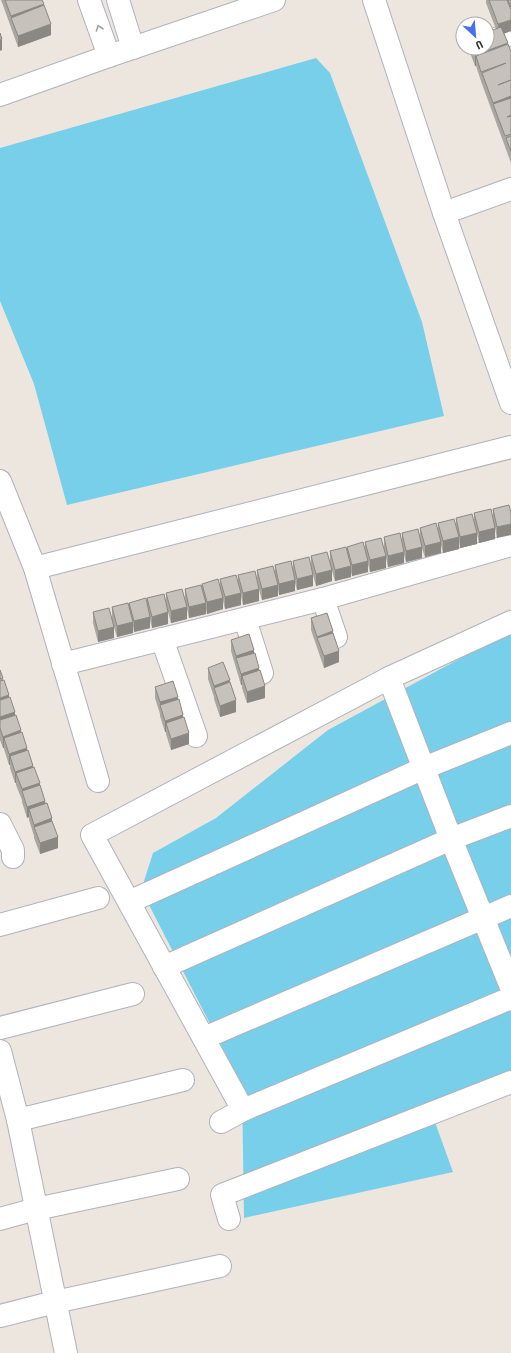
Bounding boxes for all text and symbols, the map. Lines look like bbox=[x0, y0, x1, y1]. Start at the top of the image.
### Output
north arrow bbox=[455, 16, 495, 56]
one-way arrow bbox=[95, 24, 104, 31]
text: U bbox=[473, 37, 485, 52]

